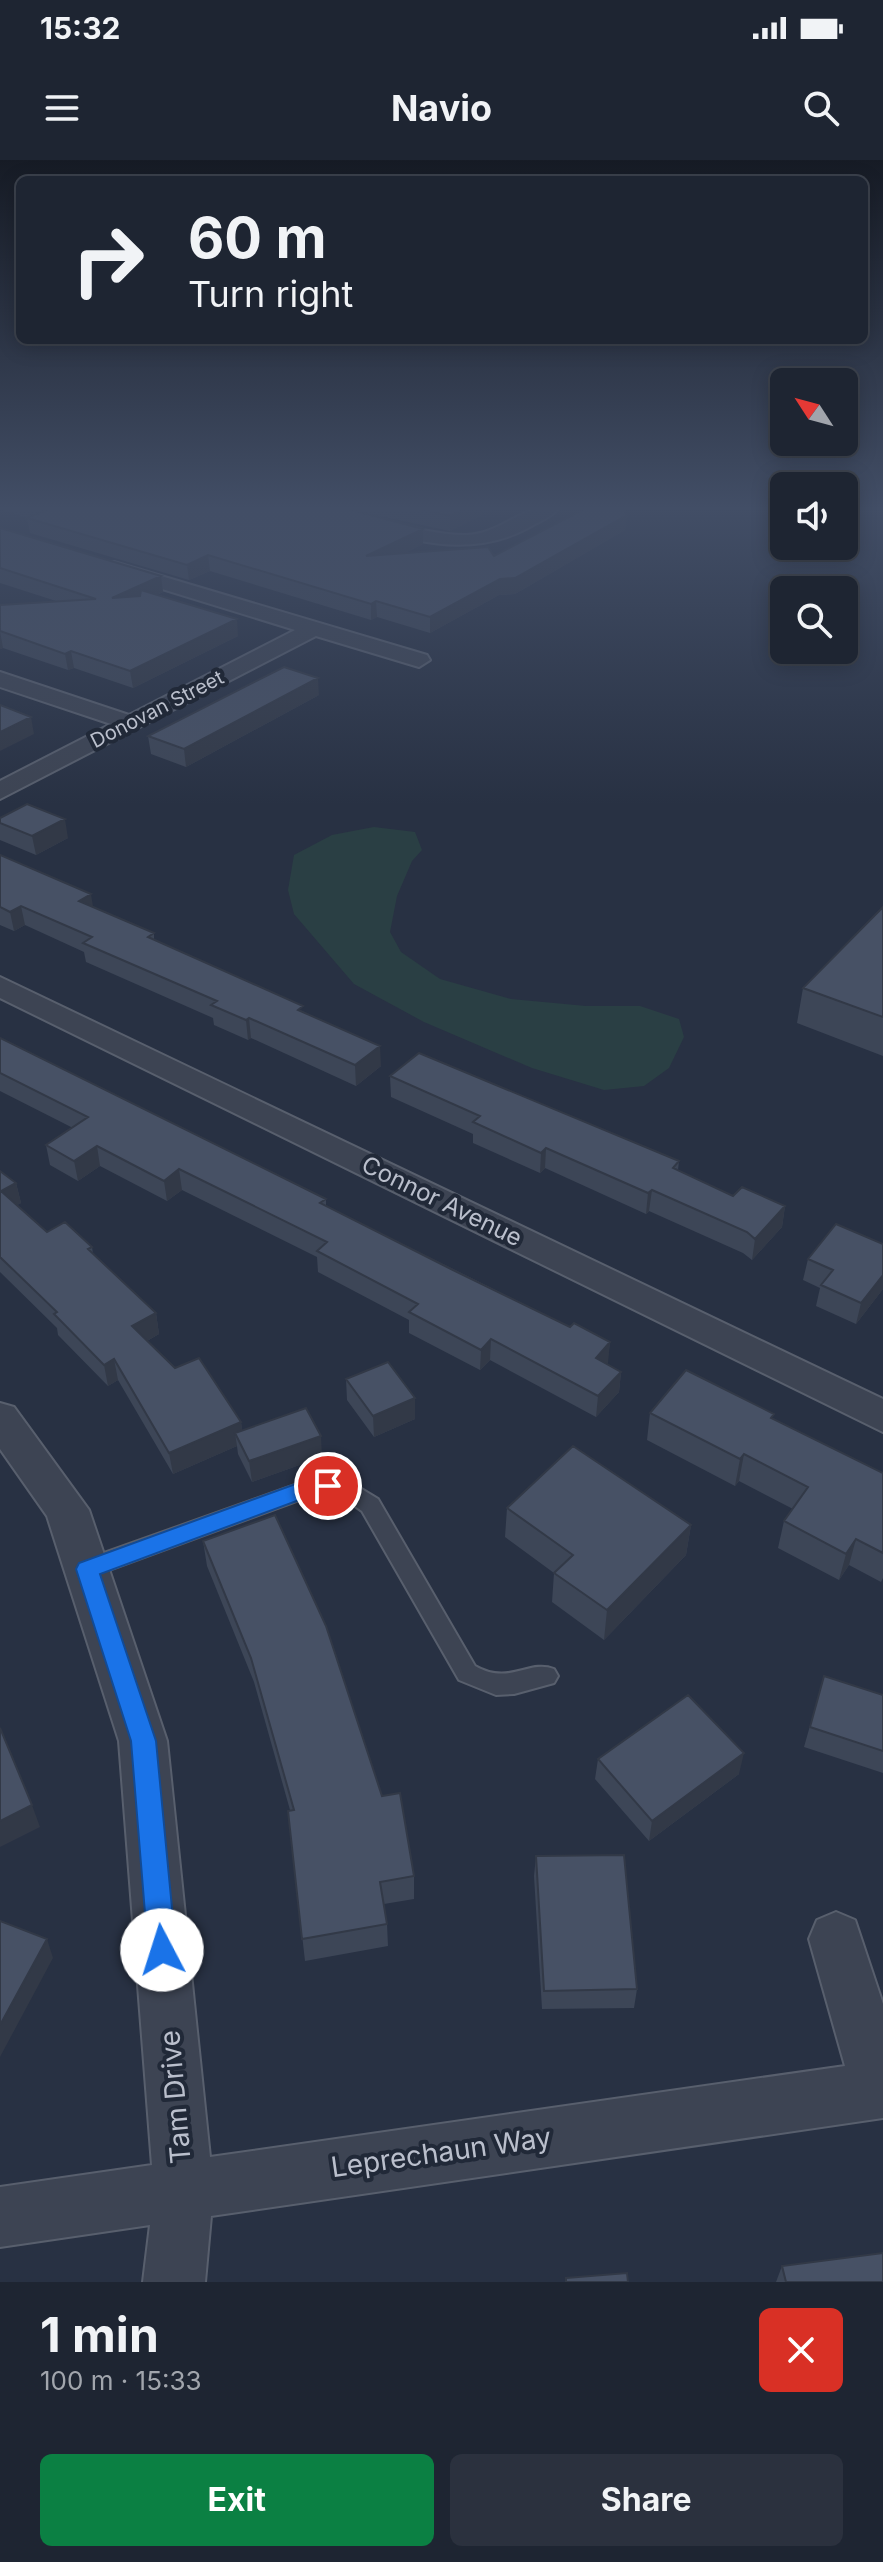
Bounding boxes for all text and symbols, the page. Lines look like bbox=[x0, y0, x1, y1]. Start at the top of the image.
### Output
text: 15:32 bbox=[40, 10, 120, 46]
icon: menu bbox=[40, 86, 84, 130]
text: Navio bbox=[391, 86, 492, 130]
icon: search bbox=[799, 86, 843, 130]
text: 60 m bbox=[188, 204, 327, 272]
icon: right bbox=[56, 208, 160, 312]
text: Turn right bbox=[188, 272, 353, 316]
north arrow bbox=[770, 368, 858, 456]
map controls bbox=[770, 368, 858, 664]
button: sound bbox=[770, 472, 858, 560]
button: search bbox=[770, 576, 858, 664]
street label: Donovan Street bbox=[86, 665, 228, 753]
street label: Connor Avenue bbox=[357, 1150, 527, 1252]
pin bbox=[294, 1452, 362, 1520]
icon: arrive bbox=[306, 1464, 350, 1508]
position arrow bbox=[120, 1908, 204, 1992]
street label: Tam Drive bbox=[152, 2029, 198, 2165]
street label: Leprechaun Way bbox=[329, 2120, 553, 2184]
text: 1 min bbox=[40, 2305, 159, 2364]
button: close bbox=[759, 2308, 843, 2392]
text: 100 m · 15:33 bbox=[40, 2365, 202, 2396]
button: Exit bbox=[40, 2454, 434, 2546]
button: Share bbox=[450, 2454, 843, 2546]

